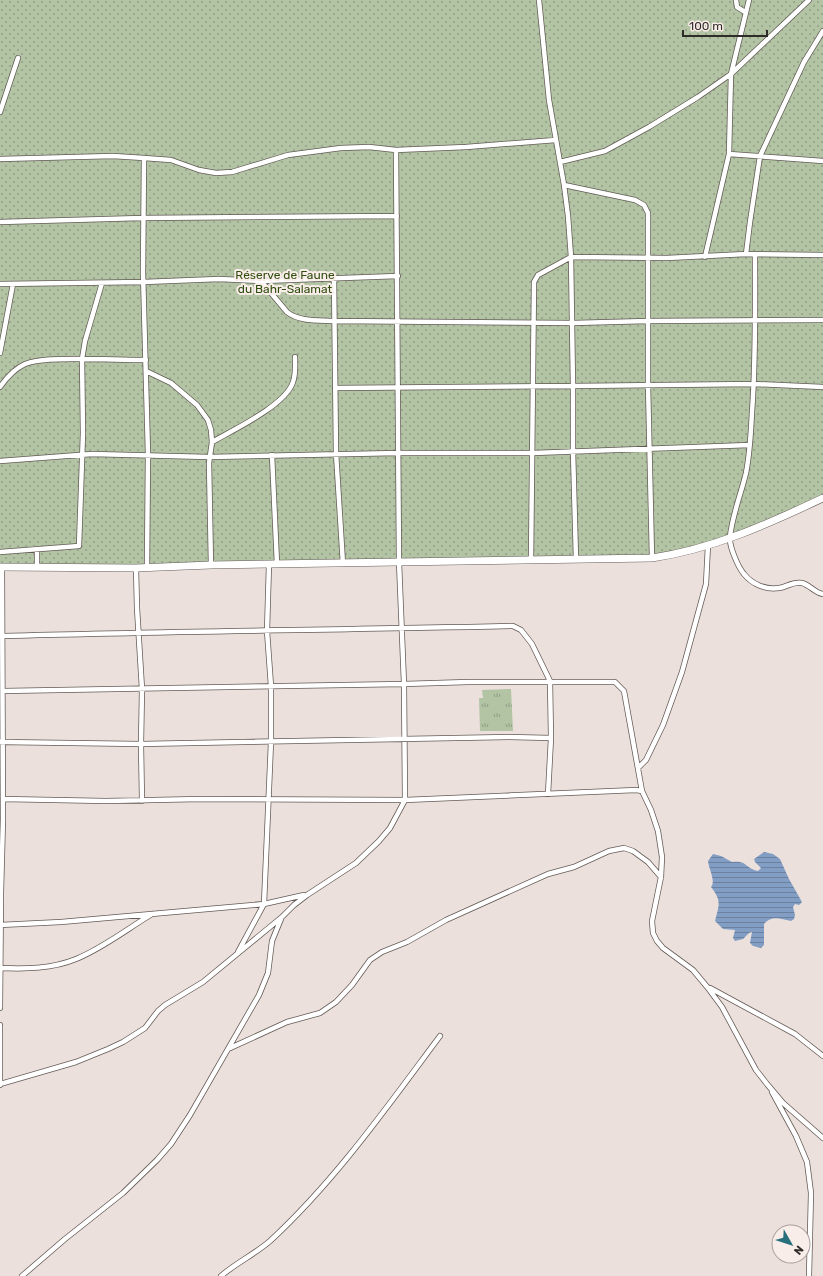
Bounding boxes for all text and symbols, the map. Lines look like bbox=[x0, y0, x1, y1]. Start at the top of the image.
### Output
scale bar bbox=[683, 12, 767, 38]
text: 100 m bbox=[689, 19, 723, 33]
park label: Réserve de Faune du Bahr-Salamat bbox=[235, 268, 335, 296]
north arrow bbox=[771, 1224, 811, 1264]
text: N bbox=[791, 1243, 806, 1257]

